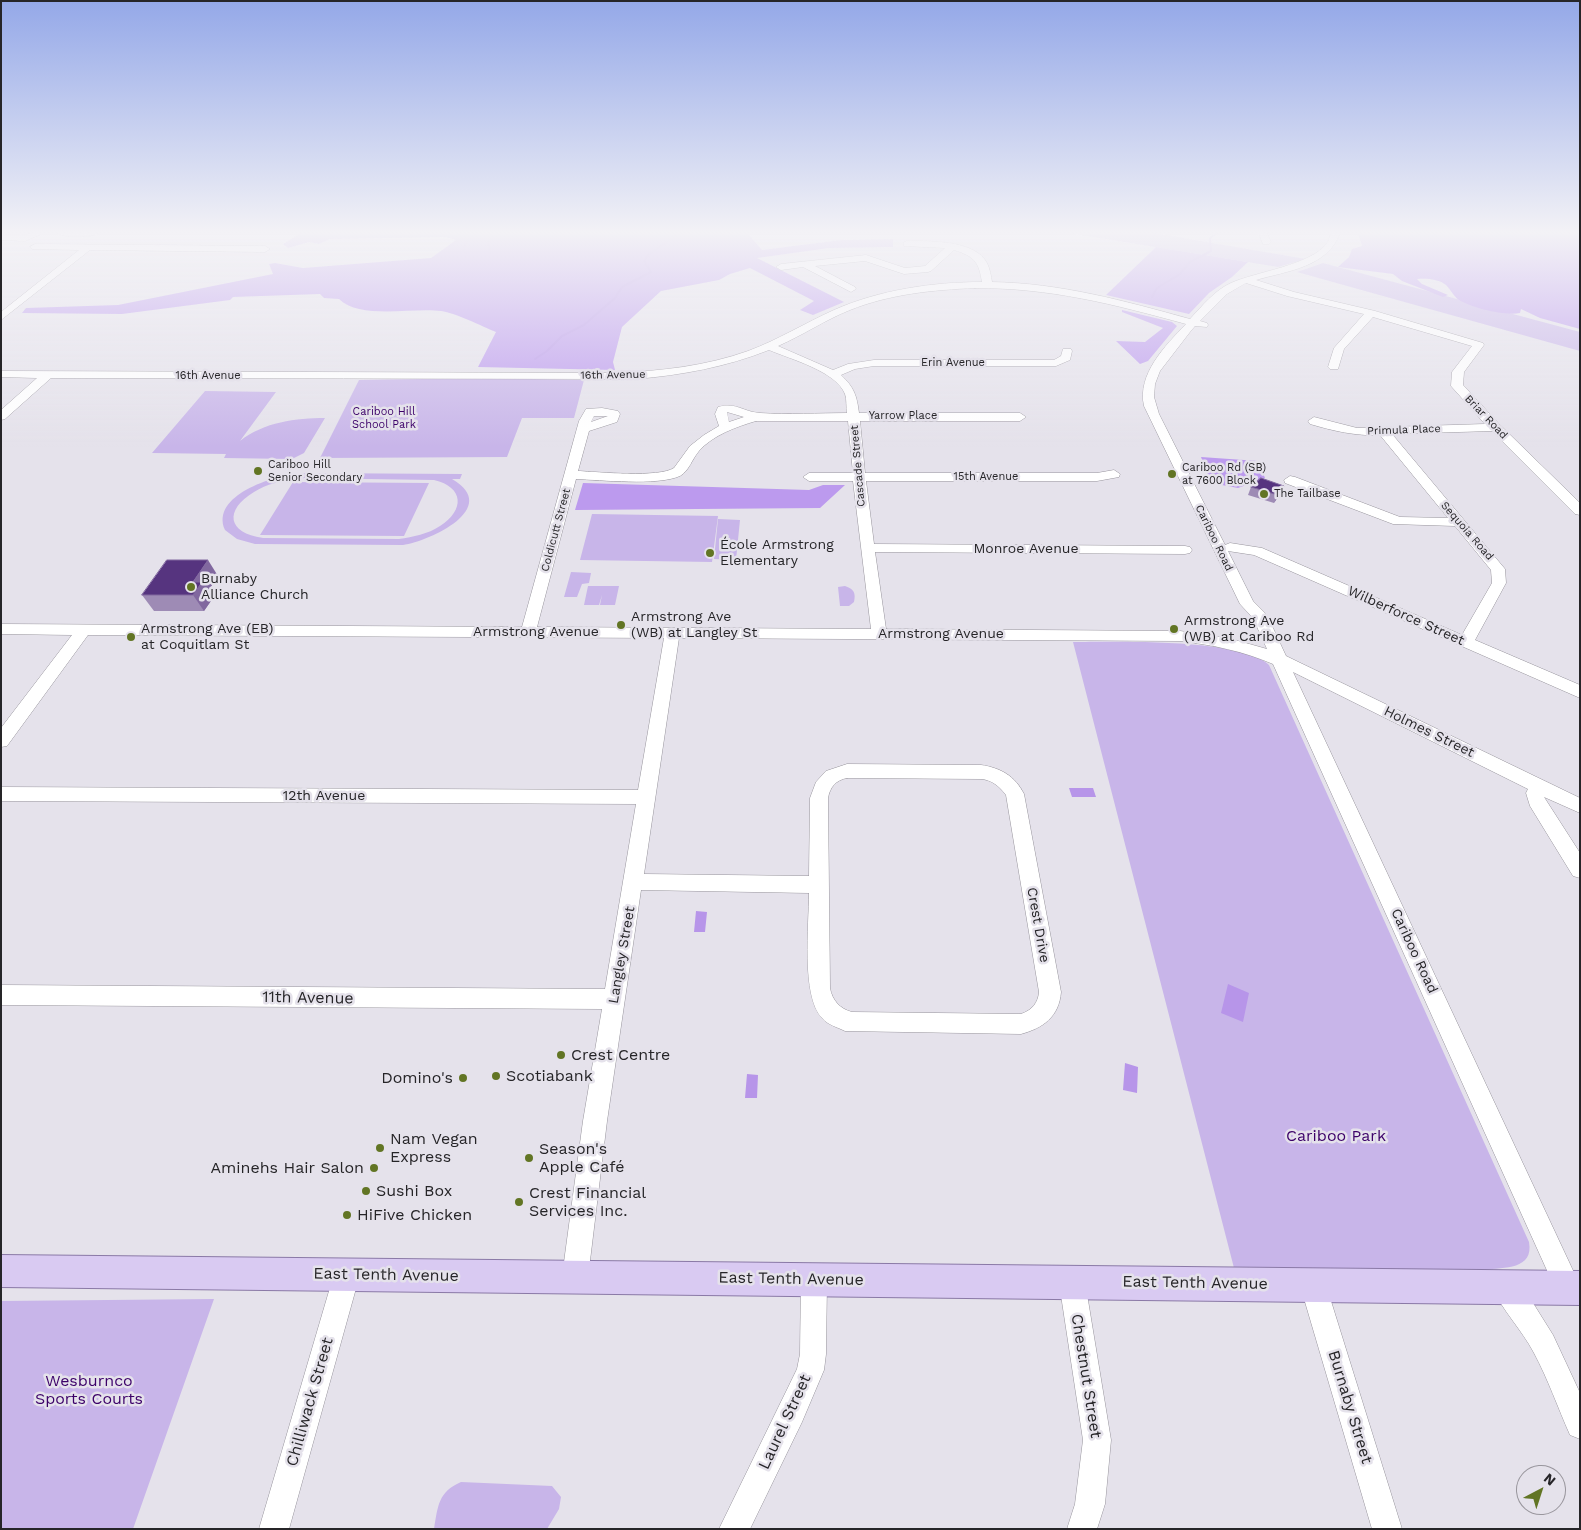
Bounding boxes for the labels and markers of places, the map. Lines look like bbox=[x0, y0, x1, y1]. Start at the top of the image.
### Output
place label: Cariboo Hill Senior Secondary bbox=[268, 458, 362, 484]
place label: Cariboo Rd (SB) at 7600 Block bbox=[1182, 461, 1266, 487]
marker: Cariboo Hill Senior Secondary bbox=[252, 465, 264, 477]
marker: Cariboo Rd (SB) at 7600 Block bbox=[1166, 468, 1178, 480]
place label: The Tailbase bbox=[1274, 487, 1341, 501]
marker: The Tailbase bbox=[1258, 488, 1270, 500]
place label: École Armstrong Elementary bbox=[720, 537, 834, 570]
marker: École Armstrong Elementary bbox=[704, 547, 716, 559]
place label: Burnaby Alliance Church bbox=[201, 571, 309, 604]
marker: Burnaby Alliance Church bbox=[185, 581, 197, 593]
place label: Armstrong Ave (WB) at Langley St bbox=[631, 609, 757, 642]
place label: Armstrong Ave (WB) at Cariboo Rd bbox=[1184, 613, 1314, 646]
marker: Armstrong Ave (WB) at Langley St bbox=[615, 619, 627, 631]
place label: Armstrong Ave (EB) at Coquitlam St bbox=[141, 621, 273, 654]
marker: Armstrong Ave (WB) at Cariboo Rd bbox=[1168, 623, 1180, 635]
marker: Armstrong Ave (EB) at Coquitlam St bbox=[125, 631, 137, 643]
place label: Crest Centre bbox=[571, 1045, 670, 1065]
marker: Crest Centre bbox=[555, 1049, 567, 1061]
place label: Scotiabank bbox=[506, 1066, 593, 1086]
place label: Domino's bbox=[381, 1068, 453, 1088]
marker: Scotiabank bbox=[490, 1070, 502, 1082]
marker: Domino's bbox=[457, 1072, 469, 1084]
place label: Nam Vegan Express bbox=[390, 1129, 478, 1167]
place label: Season's Apple Café bbox=[539, 1139, 624, 1177]
marker: Nam Vegan Express bbox=[374, 1142, 386, 1154]
marker: Season's Apple Café bbox=[523, 1152, 535, 1164]
place label: Aminehs Hair Salon bbox=[211, 1158, 364, 1178]
marker: Aminehs Hair Salon bbox=[368, 1162, 380, 1174]
place label: Sushi Box bbox=[376, 1181, 452, 1201]
place label: Crest Financial Services Inc. bbox=[529, 1183, 646, 1221]
marker: Sushi Box bbox=[360, 1185, 372, 1197]
marker: Crest Financial Services Inc. bbox=[513, 1196, 525, 1208]
place label: HiFive Chicken bbox=[357, 1205, 472, 1225]
marker: HiFive Chicken bbox=[341, 1209, 353, 1221]

